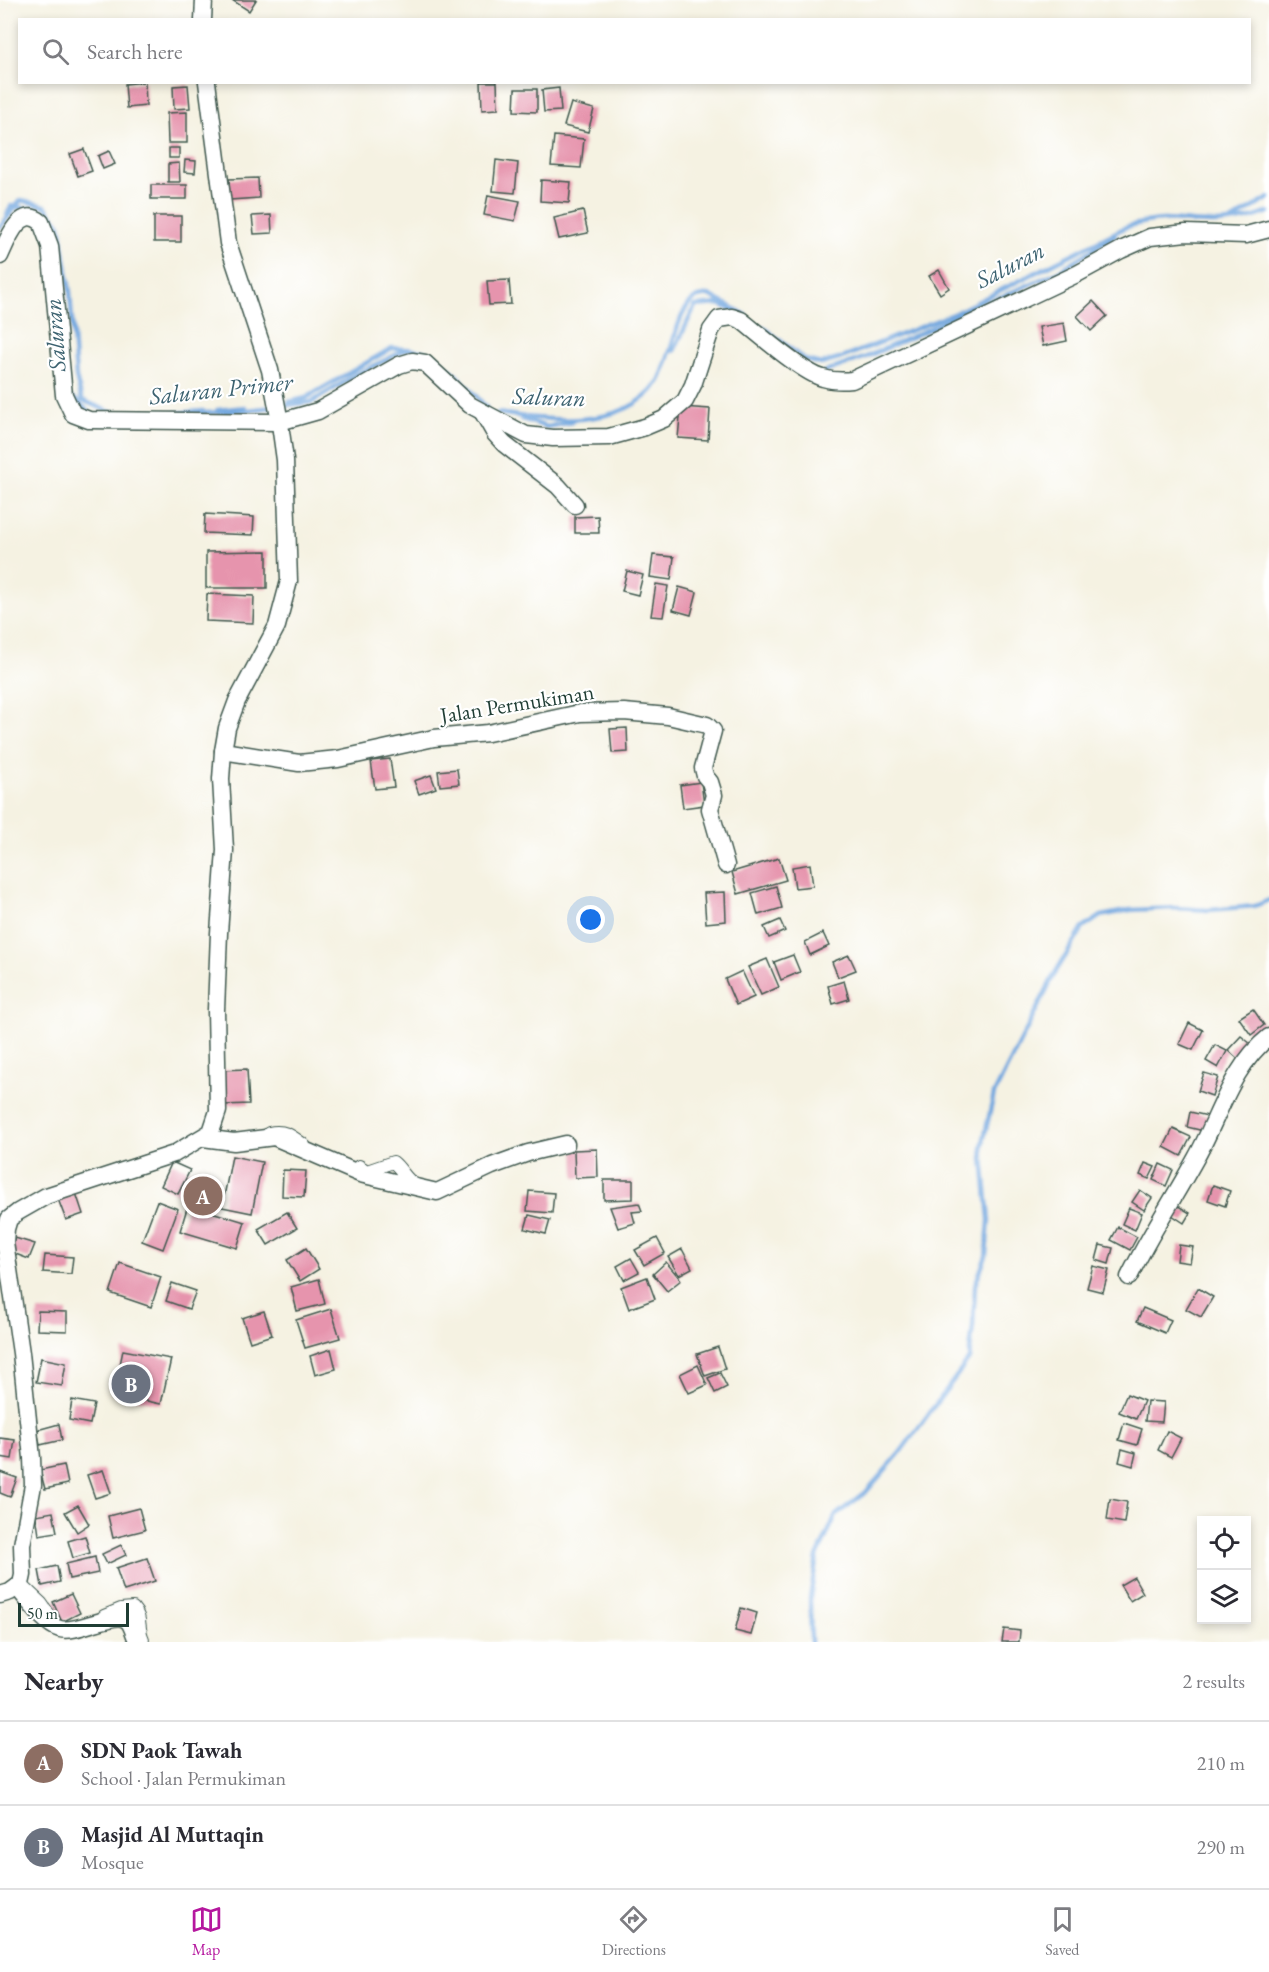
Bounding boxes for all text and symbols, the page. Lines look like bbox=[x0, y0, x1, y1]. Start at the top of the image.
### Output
search box bbox=[18, 18, 1251, 84]
icon: search bbox=[39, 35, 72, 68]
text: Search here bbox=[87, 37, 182, 66]
water label: Saluran bbox=[969, 234, 1049, 295]
water label: Saluran bbox=[36, 297, 73, 374]
water label: Saluran Primer bbox=[147, 365, 296, 412]
water label: Saluran bbox=[511, 380, 586, 413]
street label: Jalan Permukiman bbox=[436, 677, 596, 730]
your location bbox=[576, 905, 605, 934]
pin: A bbox=[184, 1174, 222, 1218]
pin: B bbox=[112, 1362, 150, 1406]
map controls bbox=[1197, 1516, 1251, 1624]
button: locate bbox=[1197, 1516, 1251, 1570]
button: layers bbox=[1197, 1570, 1251, 1624]
scale bar bbox=[18, 1600, 129, 1628]
text: 50 m bbox=[27, 1603, 58, 1624]
text: Nearby bbox=[24, 1664, 104, 1698]
text: 2 results bbox=[1182, 1668, 1245, 1694]
text: SDN Paok Tawah bbox=[81, 1736, 242, 1765]
text: A bbox=[36, 1750, 51, 1776]
text: 210 m bbox=[1197, 1750, 1245, 1776]
text: School · Jalan Permukiman bbox=[81, 1765, 286, 1791]
text: Masjid Al Muttaqin bbox=[81, 1820, 264, 1849]
text: B bbox=[37, 1834, 50, 1860]
text: 290 m bbox=[1197, 1834, 1245, 1860]
text: Mosque bbox=[81, 1849, 144, 1875]
tab: Map bbox=[190, 1903, 223, 1960]
tab: Directions bbox=[602, 1903, 666, 1960]
tab: Saved bbox=[1045, 1903, 1079, 1960]

